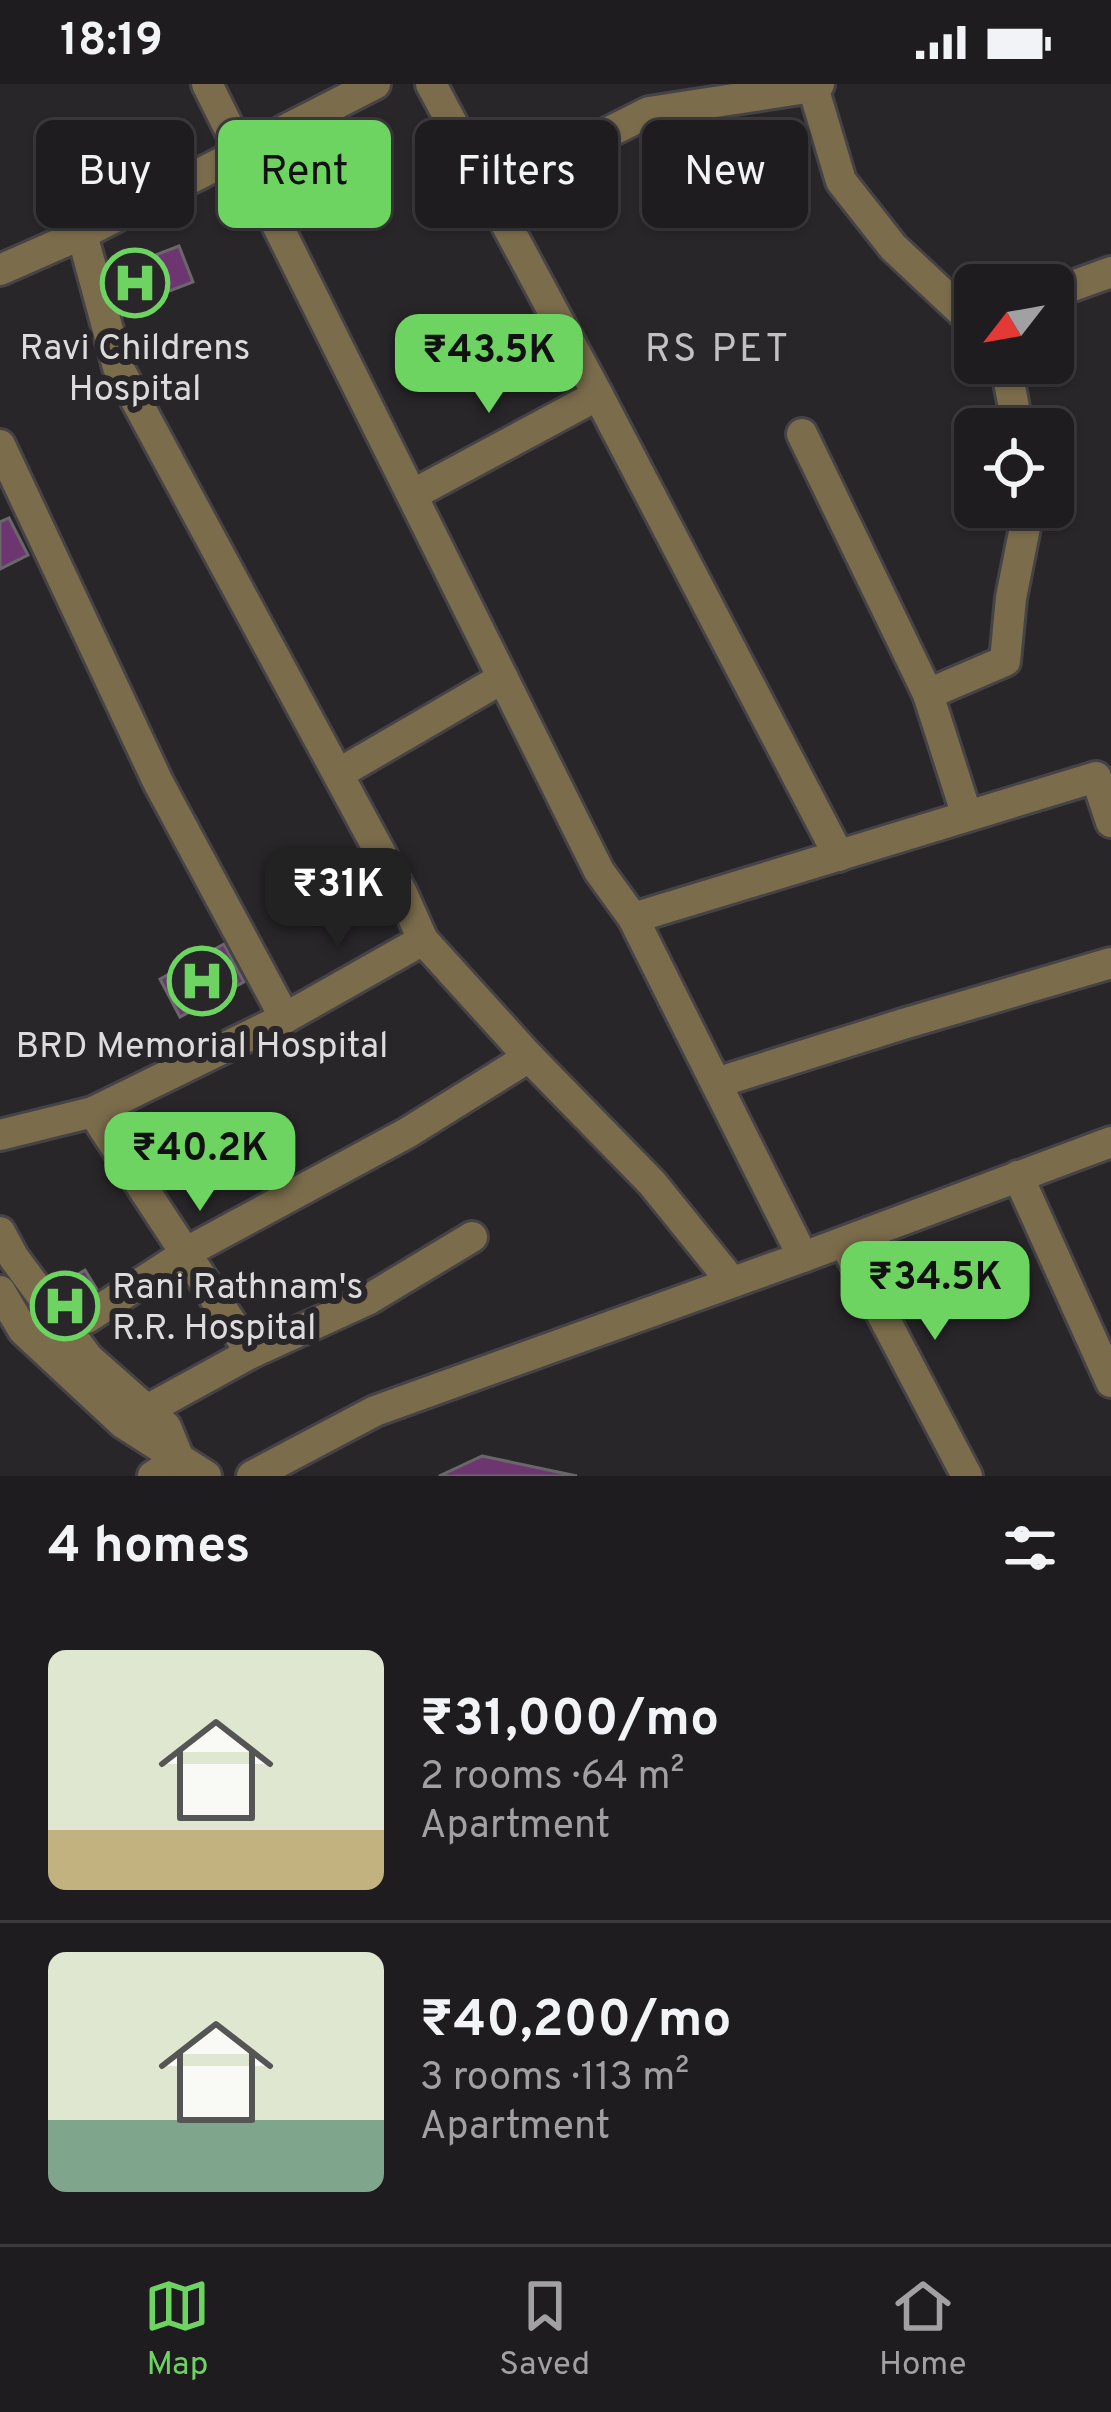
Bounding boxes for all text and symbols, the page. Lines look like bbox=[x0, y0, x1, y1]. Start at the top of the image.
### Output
text: 18:19 bbox=[60, 14, 163, 71]
chip: Buy bbox=[36, 120, 194, 228]
chip: Rent bbox=[218, 120, 391, 228]
chip: Filters bbox=[415, 120, 618, 228]
chip: New bbox=[642, 120, 808, 228]
hospital icon: Ravi Childrens Hospital bbox=[100, 248, 170, 318]
north arrow bbox=[954, 264, 1074, 384]
map controls bbox=[954, 264, 1074, 528]
pin: ₹43.5K bbox=[391, 314, 587, 416]
place label: Ravi Childrens Hospital bbox=[20, 327, 250, 414]
district label: RS PET bbox=[645, 327, 791, 376]
text: ₹43.5K bbox=[422, 328, 556, 377]
button: locate bbox=[954, 408, 1074, 528]
pin: ₹31K bbox=[267, 848, 409, 950]
text: ₹31K bbox=[292, 862, 384, 911]
hospital icon: BRD Memorial Hospital bbox=[167, 946, 237, 1016]
place label: BRD Memorial Hospital bbox=[16, 1025, 388, 1071]
pin: ₹40.2K bbox=[102, 1112, 298, 1214]
text: ₹40.2K bbox=[131, 1126, 269, 1175]
pin: ₹34.5K bbox=[837, 1241, 1033, 1343]
text: ₹34.5K bbox=[868, 1255, 1002, 1304]
place label: Rani Rathnam's R.R. Hospital bbox=[112, 1266, 363, 1353]
hospital icon: Rani Rathnam's R.R. Hospital bbox=[30, 1271, 100, 1341]
icon: filters bbox=[997, 1515, 1063, 1581]
text: 4 homes bbox=[48, 1516, 250, 1581]
text: ₹31,000/mo bbox=[420, 1689, 719, 1754]
icon: home bbox=[144, 1698, 288, 1842]
text: 2 rooms · 64 m² bbox=[420, 1754, 685, 1803]
text: Apartment bbox=[420, 1803, 610, 1852]
text: ₹40,200/mo bbox=[420, 1990, 732, 2055]
icon: home bbox=[144, 2000, 288, 2144]
text: 3 rooms · 113 m² bbox=[420, 2055, 689, 2104]
text: Apartment bbox=[420, 2104, 610, 2153]
tab: Map bbox=[144, 2273, 210, 2387]
tab: Saved bbox=[499, 2273, 590, 2387]
tab: Home bbox=[879, 2273, 967, 2387]

